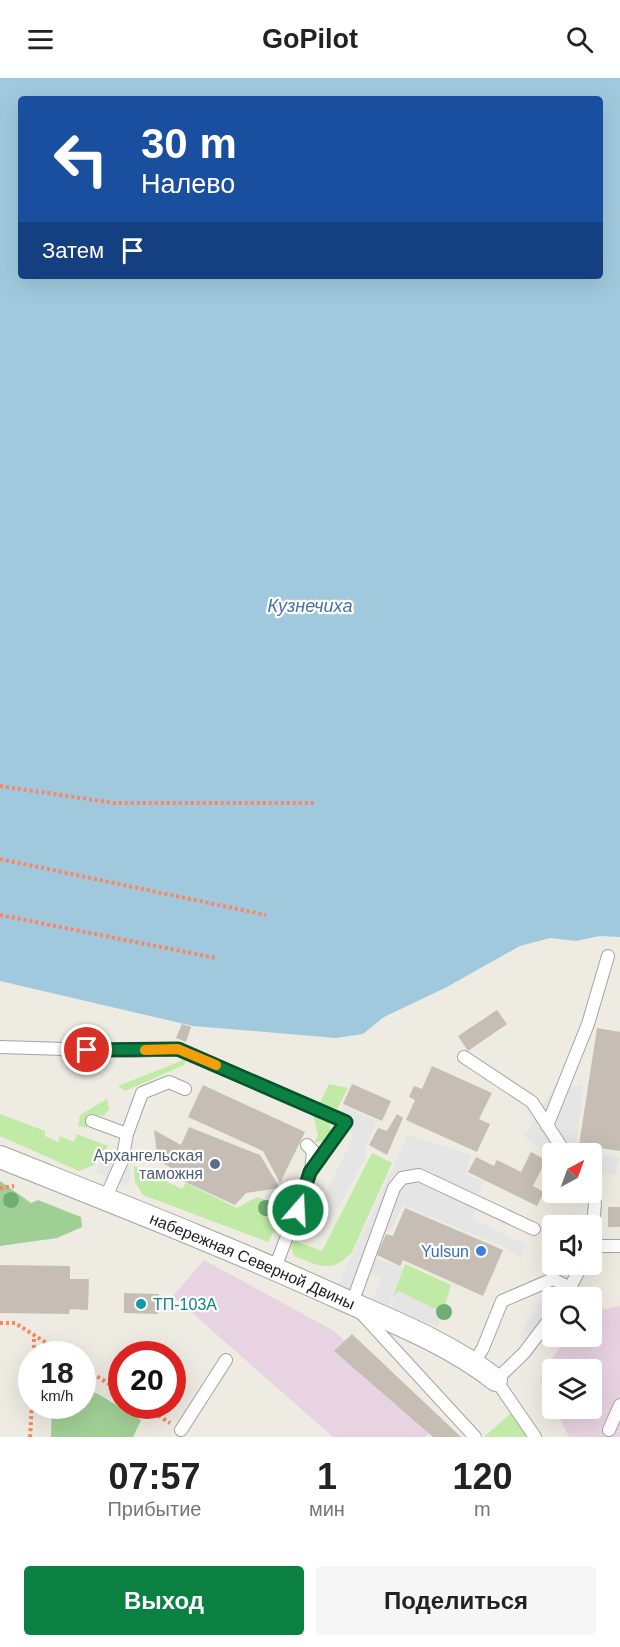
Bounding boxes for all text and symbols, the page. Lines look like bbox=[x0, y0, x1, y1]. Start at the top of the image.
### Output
icon: menu bbox=[24, 23, 57, 56]
icon: search bbox=[563, 23, 596, 56]
text: GoPilot bbox=[262, 24, 358, 54]
icon: left bbox=[42, 120, 120, 198]
text: 30 m bbox=[141, 120, 237, 167]
text: Налево bbox=[141, 169, 235, 199]
icon: arrive bbox=[116, 234, 149, 267]
text: Затем bbox=[42, 238, 104, 263]
water label: Кузнечиха bbox=[268, 596, 352, 616]
pin bbox=[61, 1024, 112, 1075]
icon: arrive bbox=[70, 1033, 103, 1066]
north arrow bbox=[542, 1143, 602, 1203]
map controls bbox=[542, 1143, 602, 1419]
place label: Архангельская таможня bbox=[94, 1147, 203, 1182]
marker: Архангельская таможня bbox=[208, 1157, 222, 1171]
position arrow bbox=[266, 1178, 330, 1242]
street label: набережная Северной Двины bbox=[147, 1210, 357, 1313]
button: sound bbox=[542, 1215, 602, 1275]
place label: Yulsun bbox=[421, 1243, 469, 1260]
marker: Yulsun bbox=[474, 1244, 488, 1258]
button: search bbox=[542, 1287, 602, 1347]
place label: ТП-103А bbox=[153, 1296, 217, 1313]
marker: ТП-103А bbox=[134, 1297, 148, 1311]
speed limit sign: 20 bbox=[108, 1341, 186, 1419]
text: 18 bbox=[40, 1356, 74, 1389]
button: layers bbox=[542, 1359, 602, 1419]
text: km/h bbox=[41, 1387, 73, 1404]
text: 07:57 bbox=[108, 1456, 201, 1497]
text: 1 bbox=[317, 1456, 337, 1497]
text: 120 bbox=[452, 1456, 512, 1497]
text: Прибытие bbox=[107, 1498, 201, 1520]
text: мин bbox=[309, 1498, 345, 1520]
text: m bbox=[474, 1498, 491, 1520]
button: Выход bbox=[24, 1566, 304, 1635]
button: Поделиться bbox=[316, 1566, 596, 1635]

